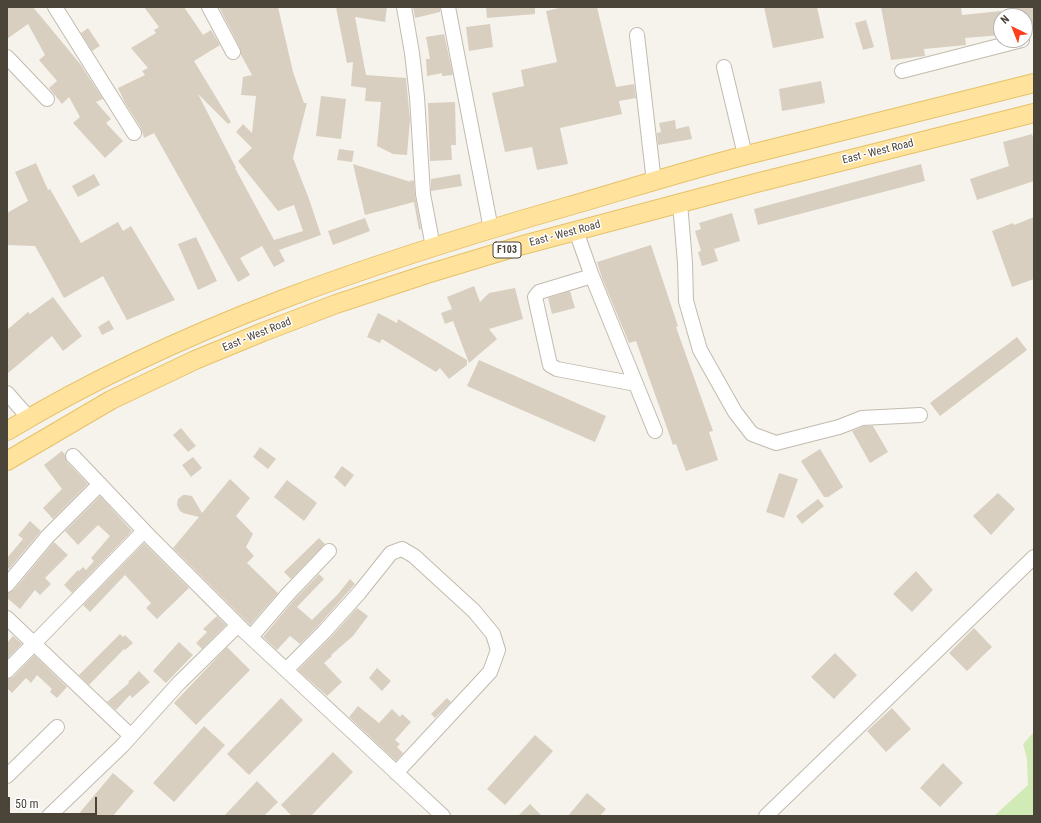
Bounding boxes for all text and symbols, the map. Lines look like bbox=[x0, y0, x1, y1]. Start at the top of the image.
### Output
north arrow bbox=[993, 8, 1033, 48]
text: N bbox=[998, 13, 1012, 27]
street label: East - West Road bbox=[841, 137, 915, 167]
street label: East - West Road bbox=[528, 218, 602, 250]
road number: F103 bbox=[493, 242, 521, 258]
street label: East - West Road bbox=[221, 315, 293, 355]
scale bar bbox=[10, 789, 99, 815]
text: 50 m bbox=[15, 797, 39, 811]

